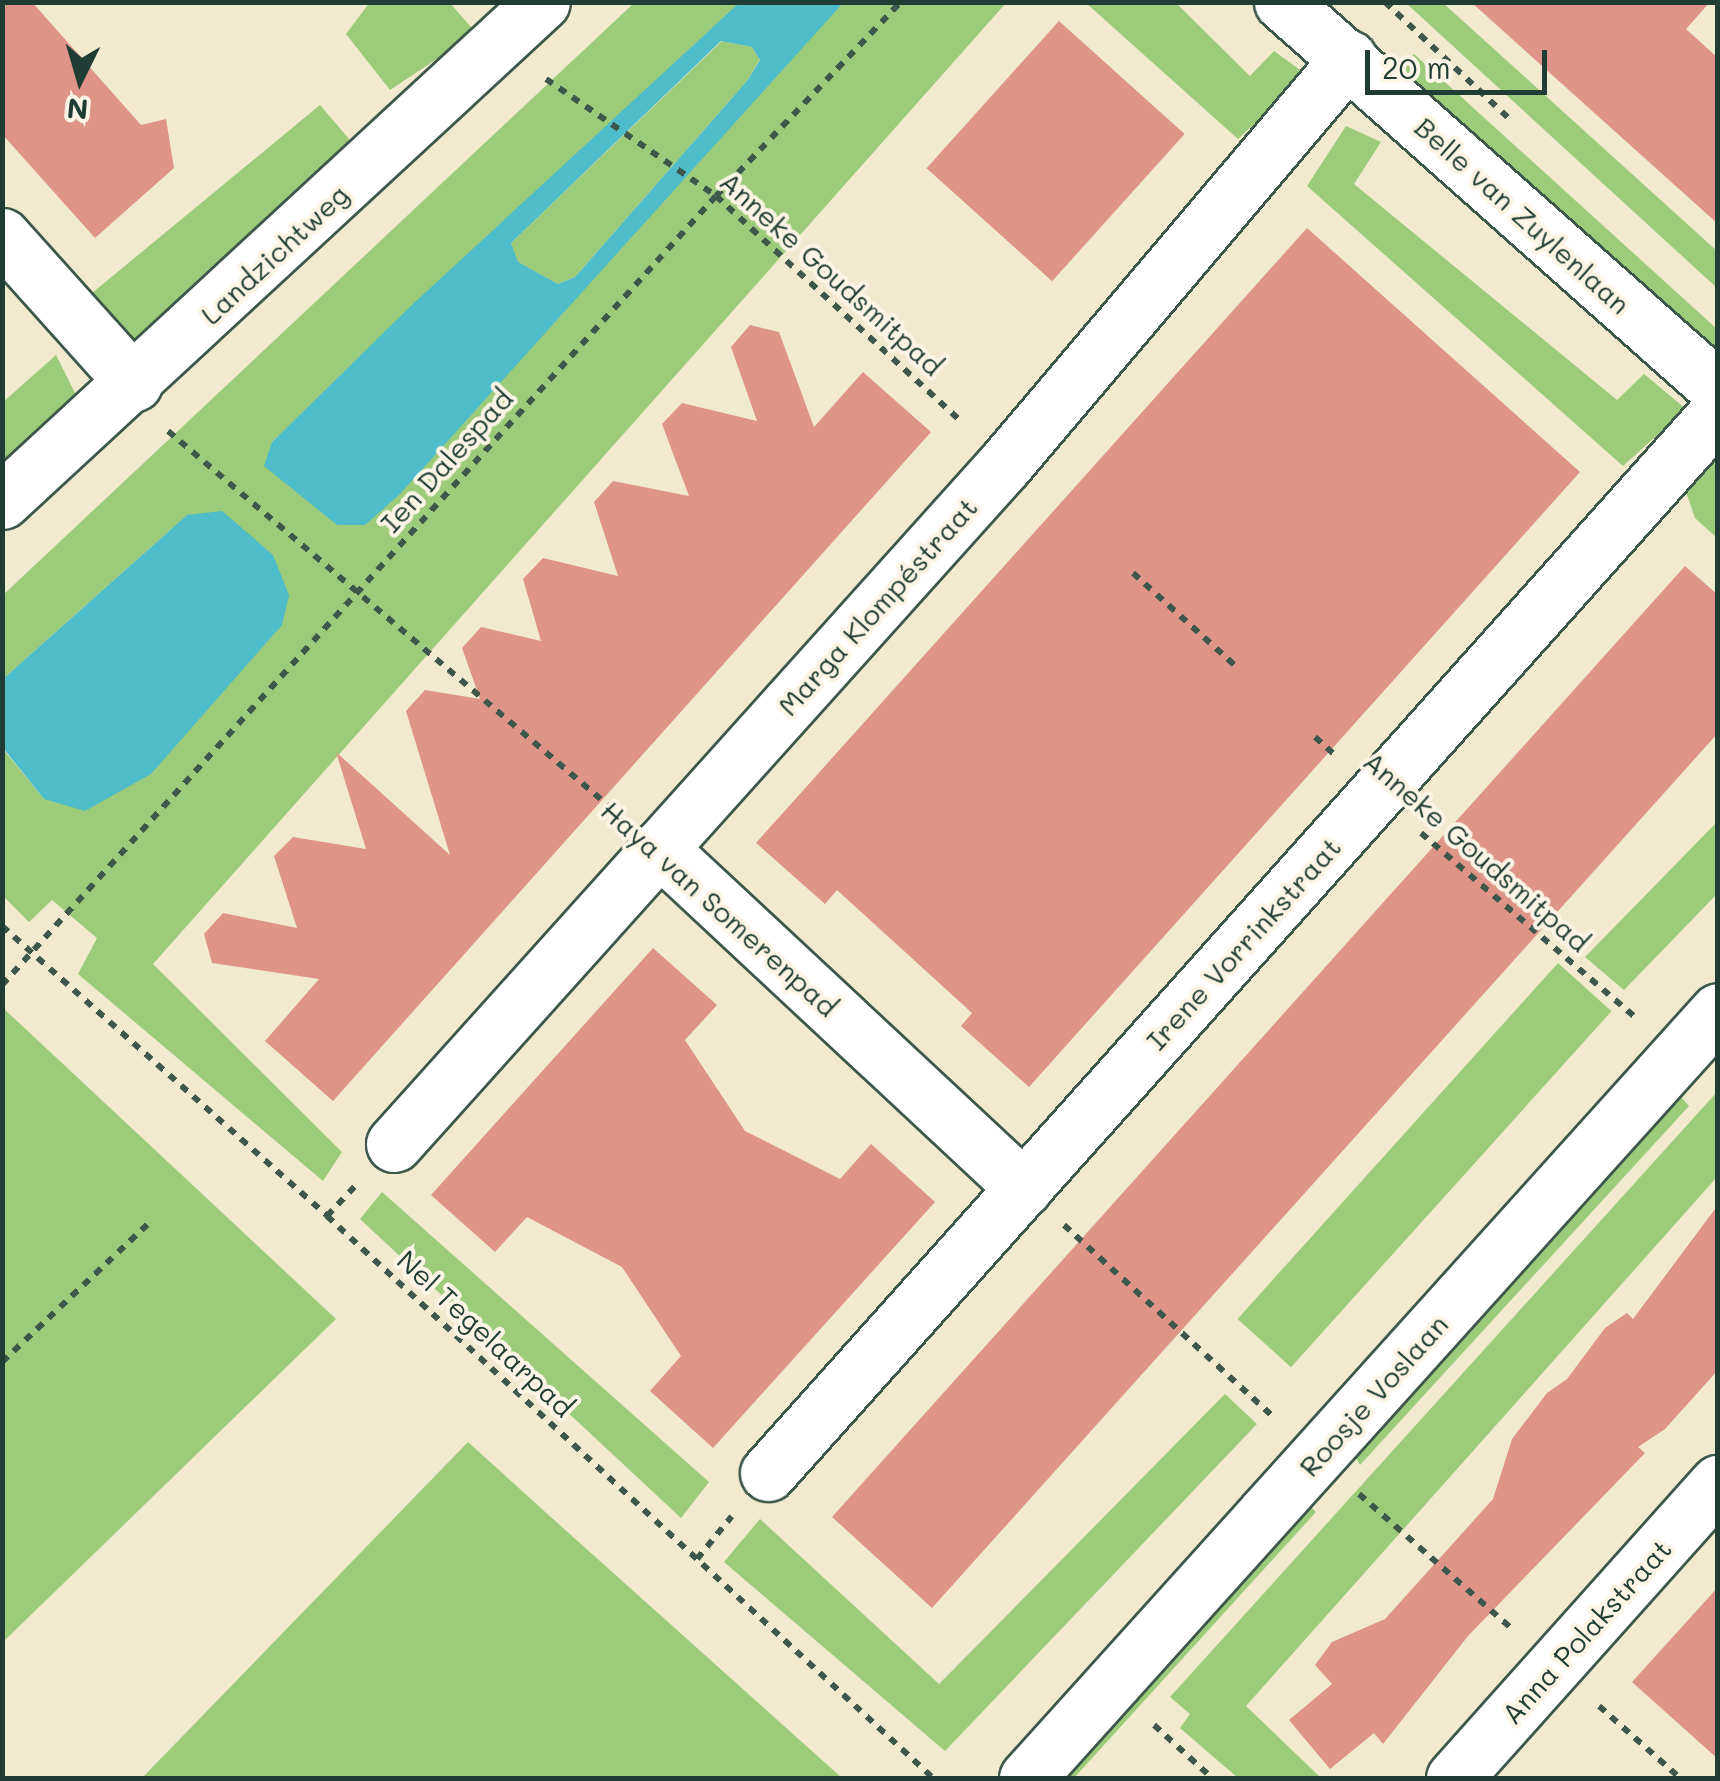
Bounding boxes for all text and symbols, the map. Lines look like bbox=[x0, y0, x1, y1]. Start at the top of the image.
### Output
north arrow bbox=[30, 30, 130, 130]
scale bar bbox=[1370, 30, 1552, 92]
text: 20 m bbox=[1382, 47, 1451, 87]
text: N bbox=[65, 91, 90, 129]
street label: Belle van Zuylenlaan bbox=[1409, 110, 1637, 320]
street label: Anneke Goudsmitpad bbox=[714, 164, 950, 382]
street label: Landzichtweg bbox=[193, 177, 355, 331]
street label: Ien Dalespad bbox=[373, 381, 519, 539]
street label: Marga Klompéstraat bbox=[770, 490, 984, 722]
street label: Anneke Goudsmitpad bbox=[1357, 744, 1597, 958]
street label: Haya van Somerenpad bbox=[595, 793, 845, 1023]
street label: Irene Vorrinkstraat bbox=[1139, 830, 1347, 1056]
street label: Nel Tegelaarpad bbox=[391, 1243, 581, 1423]
street label: Roosje Voslaan bbox=[1292, 1307, 1454, 1483]
street label: Anna Polakstraat bbox=[1494, 1532, 1678, 1730]

